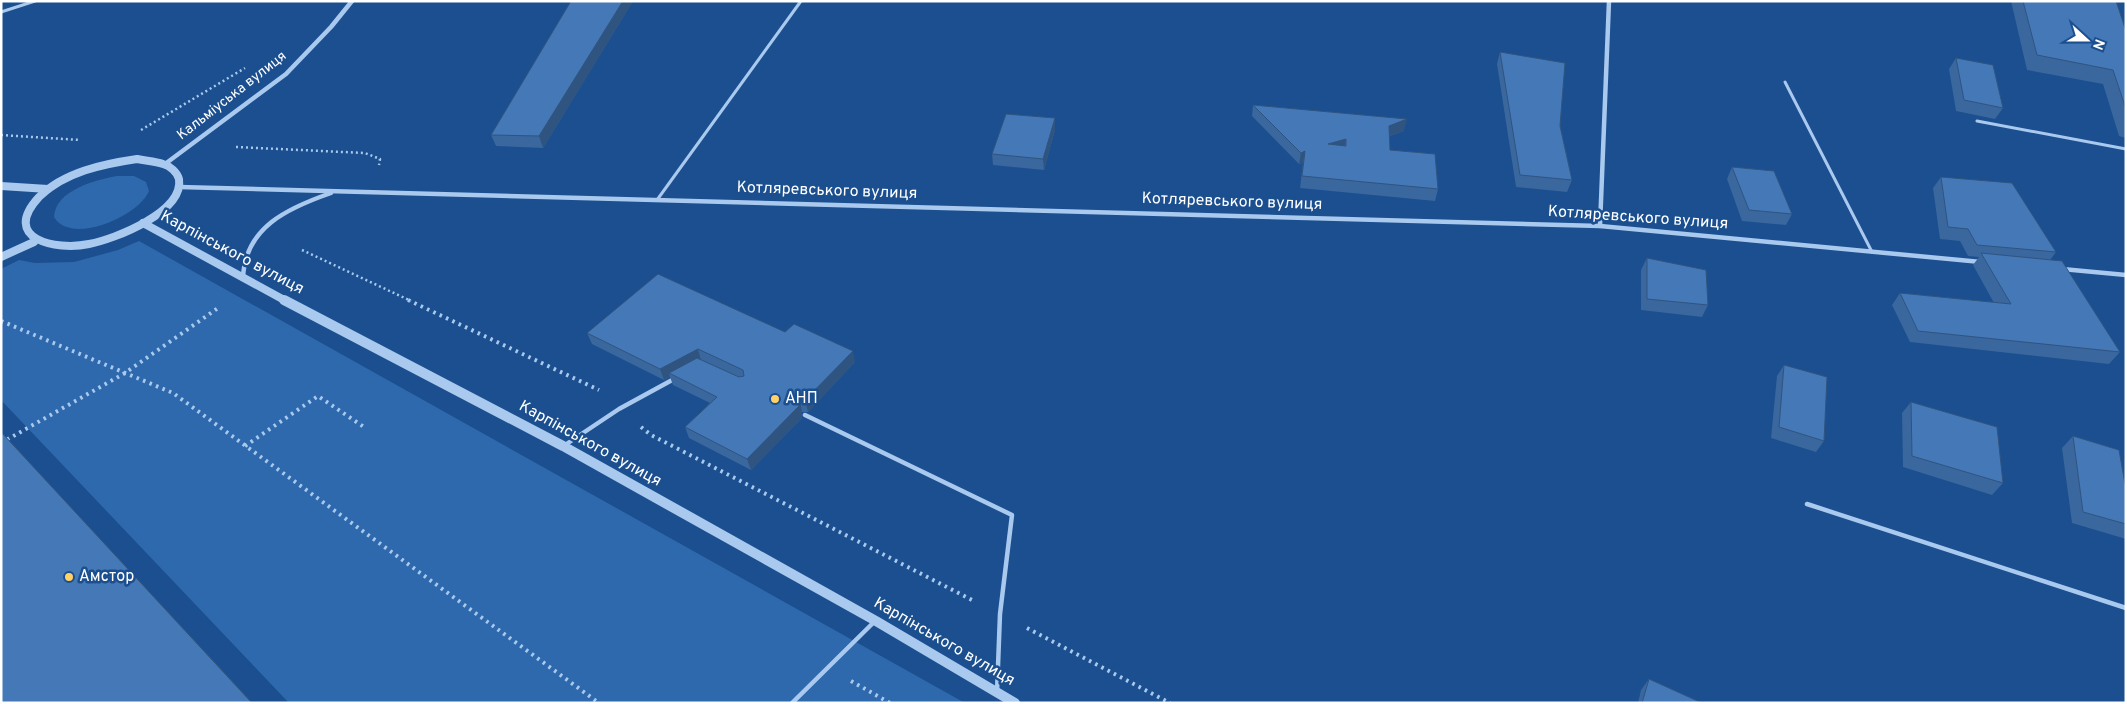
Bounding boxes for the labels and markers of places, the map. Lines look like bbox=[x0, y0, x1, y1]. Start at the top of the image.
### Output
place label: АНП bbox=[785, 389, 818, 409]
marker: АНП bbox=[769, 393, 781, 405]
place label: Амстор bbox=[79, 567, 134, 587]
marker: Амстор bbox=[63, 571, 75, 583]

